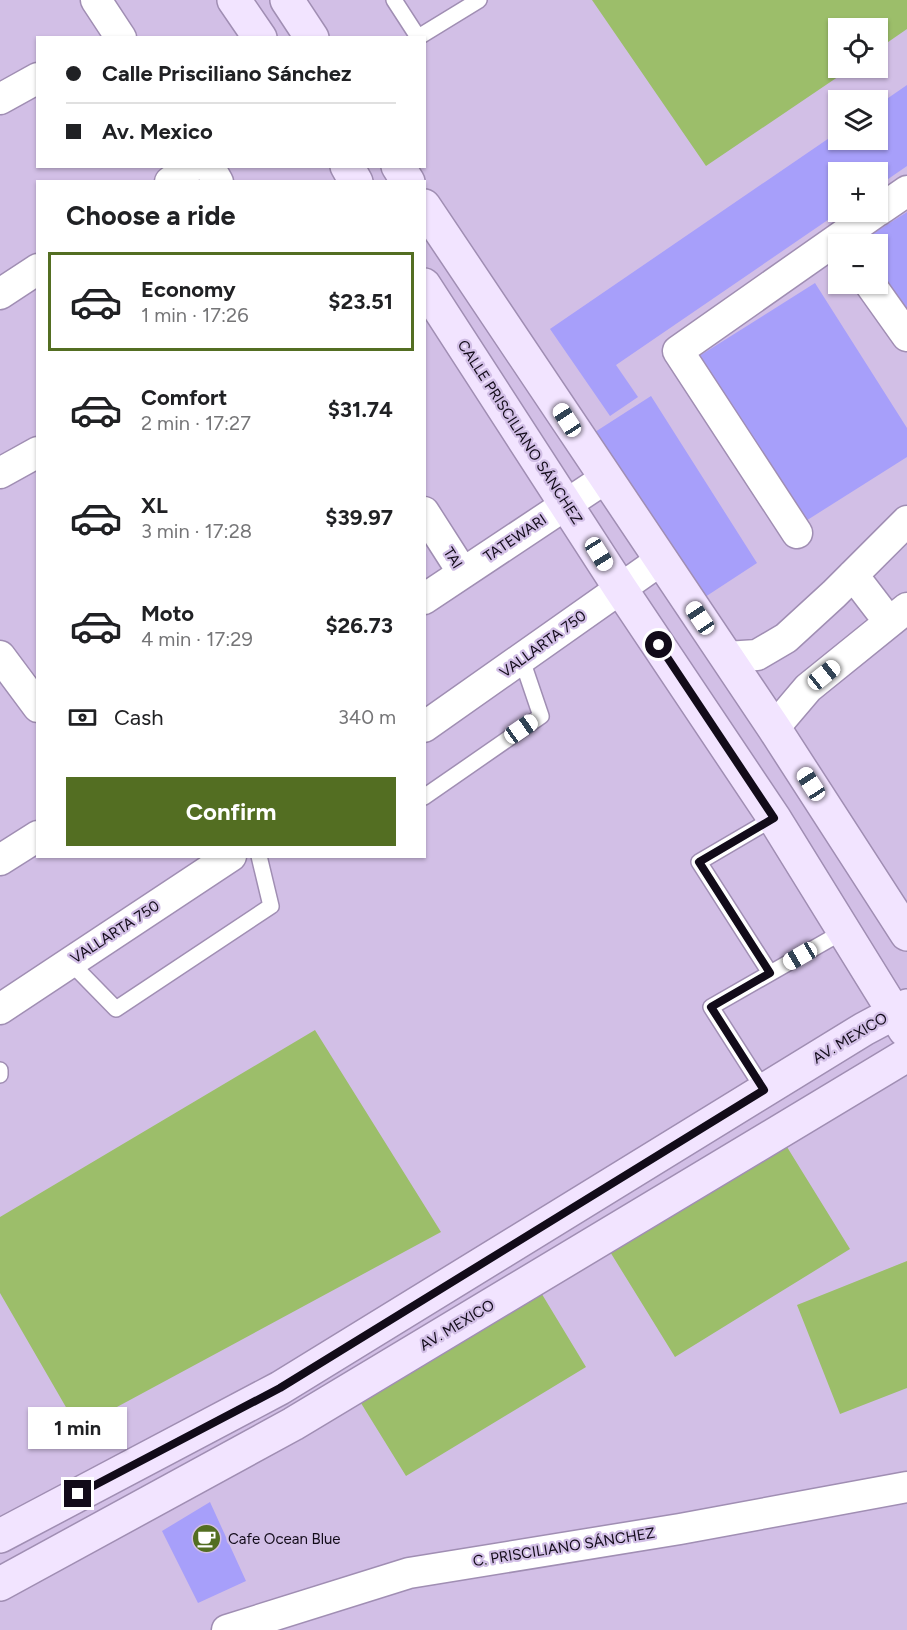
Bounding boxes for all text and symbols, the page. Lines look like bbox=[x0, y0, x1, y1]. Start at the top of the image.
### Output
map controls bbox=[828, 18, 888, 294]
button: locate bbox=[828, 18, 888, 78]
text: Calle Prisciliano Sánchez bbox=[102, 60, 351, 87]
button: layers bbox=[828, 90, 888, 150]
text: Av. Mexico bbox=[102, 118, 213, 145]
button: + bbox=[828, 162, 888, 222]
text: Choose a ride bbox=[66, 199, 235, 232]
button: − bbox=[828, 234, 888, 294]
icon: car bbox=[69, 275, 123, 329]
text: Economy bbox=[141, 276, 236, 303]
text: $23.51 bbox=[328, 288, 393, 315]
text: 1 min · 17:26 bbox=[141, 303, 249, 327]
street label: CALLE PRISCILIANO SÁNCHEZ bbox=[454, 337, 586, 527]
icon: car bbox=[69, 383, 123, 437]
text: Comfort bbox=[141, 384, 227, 411]
text: $31.74 bbox=[328, 396, 393, 423]
car bbox=[550, 400, 584, 440]
text: 2 min · 17:27 bbox=[141, 411, 251, 435]
icon: car bbox=[69, 491, 123, 545]
text: XL bbox=[141, 492, 168, 519]
text: $39.97 bbox=[325, 504, 393, 531]
street label: TATEWARI bbox=[480, 510, 550, 566]
text: 3 min · 17:28 bbox=[141, 519, 252, 543]
car bbox=[582, 534, 616, 574]
street label: TAI bbox=[440, 544, 466, 572]
car bbox=[682, 598, 718, 638]
icon: car bbox=[69, 599, 123, 653]
text: Moto bbox=[141, 600, 194, 627]
street label: VALLARTA 750 bbox=[496, 607, 590, 681]
text: $26.73 bbox=[325, 612, 393, 639]
text: 4 min · 17:29 bbox=[141, 627, 253, 651]
route start bbox=[645, 631, 672, 658]
car bbox=[804, 657, 844, 693]
icon: cash bbox=[66, 701, 99, 734]
text: Cash bbox=[114, 704, 164, 731]
text: 340 m bbox=[338, 705, 396, 729]
car bbox=[501, 711, 541, 747]
car bbox=[794, 764, 828, 804]
button: Confirm bbox=[66, 777, 396, 846]
street label: VALLARTA 750 bbox=[67, 897, 163, 967]
car bbox=[780, 939, 820, 973]
street label: AV. MEXICO bbox=[809, 1009, 891, 1067]
street label: AV. MEXICO bbox=[416, 1296, 498, 1354]
callout: 1 min bbox=[28, 1407, 128, 1449]
text: 1 min bbox=[54, 1416, 101, 1440]
route end bbox=[64, 1480, 91, 1507]
cafe icon: Cafe Ocean Blue bbox=[191, 1523, 223, 1555]
street label: C. PRISCILIANO SÁNCHEZ bbox=[472, 1524, 656, 1570]
place label: Cafe Ocean Blue bbox=[228, 1530, 341, 1548]

